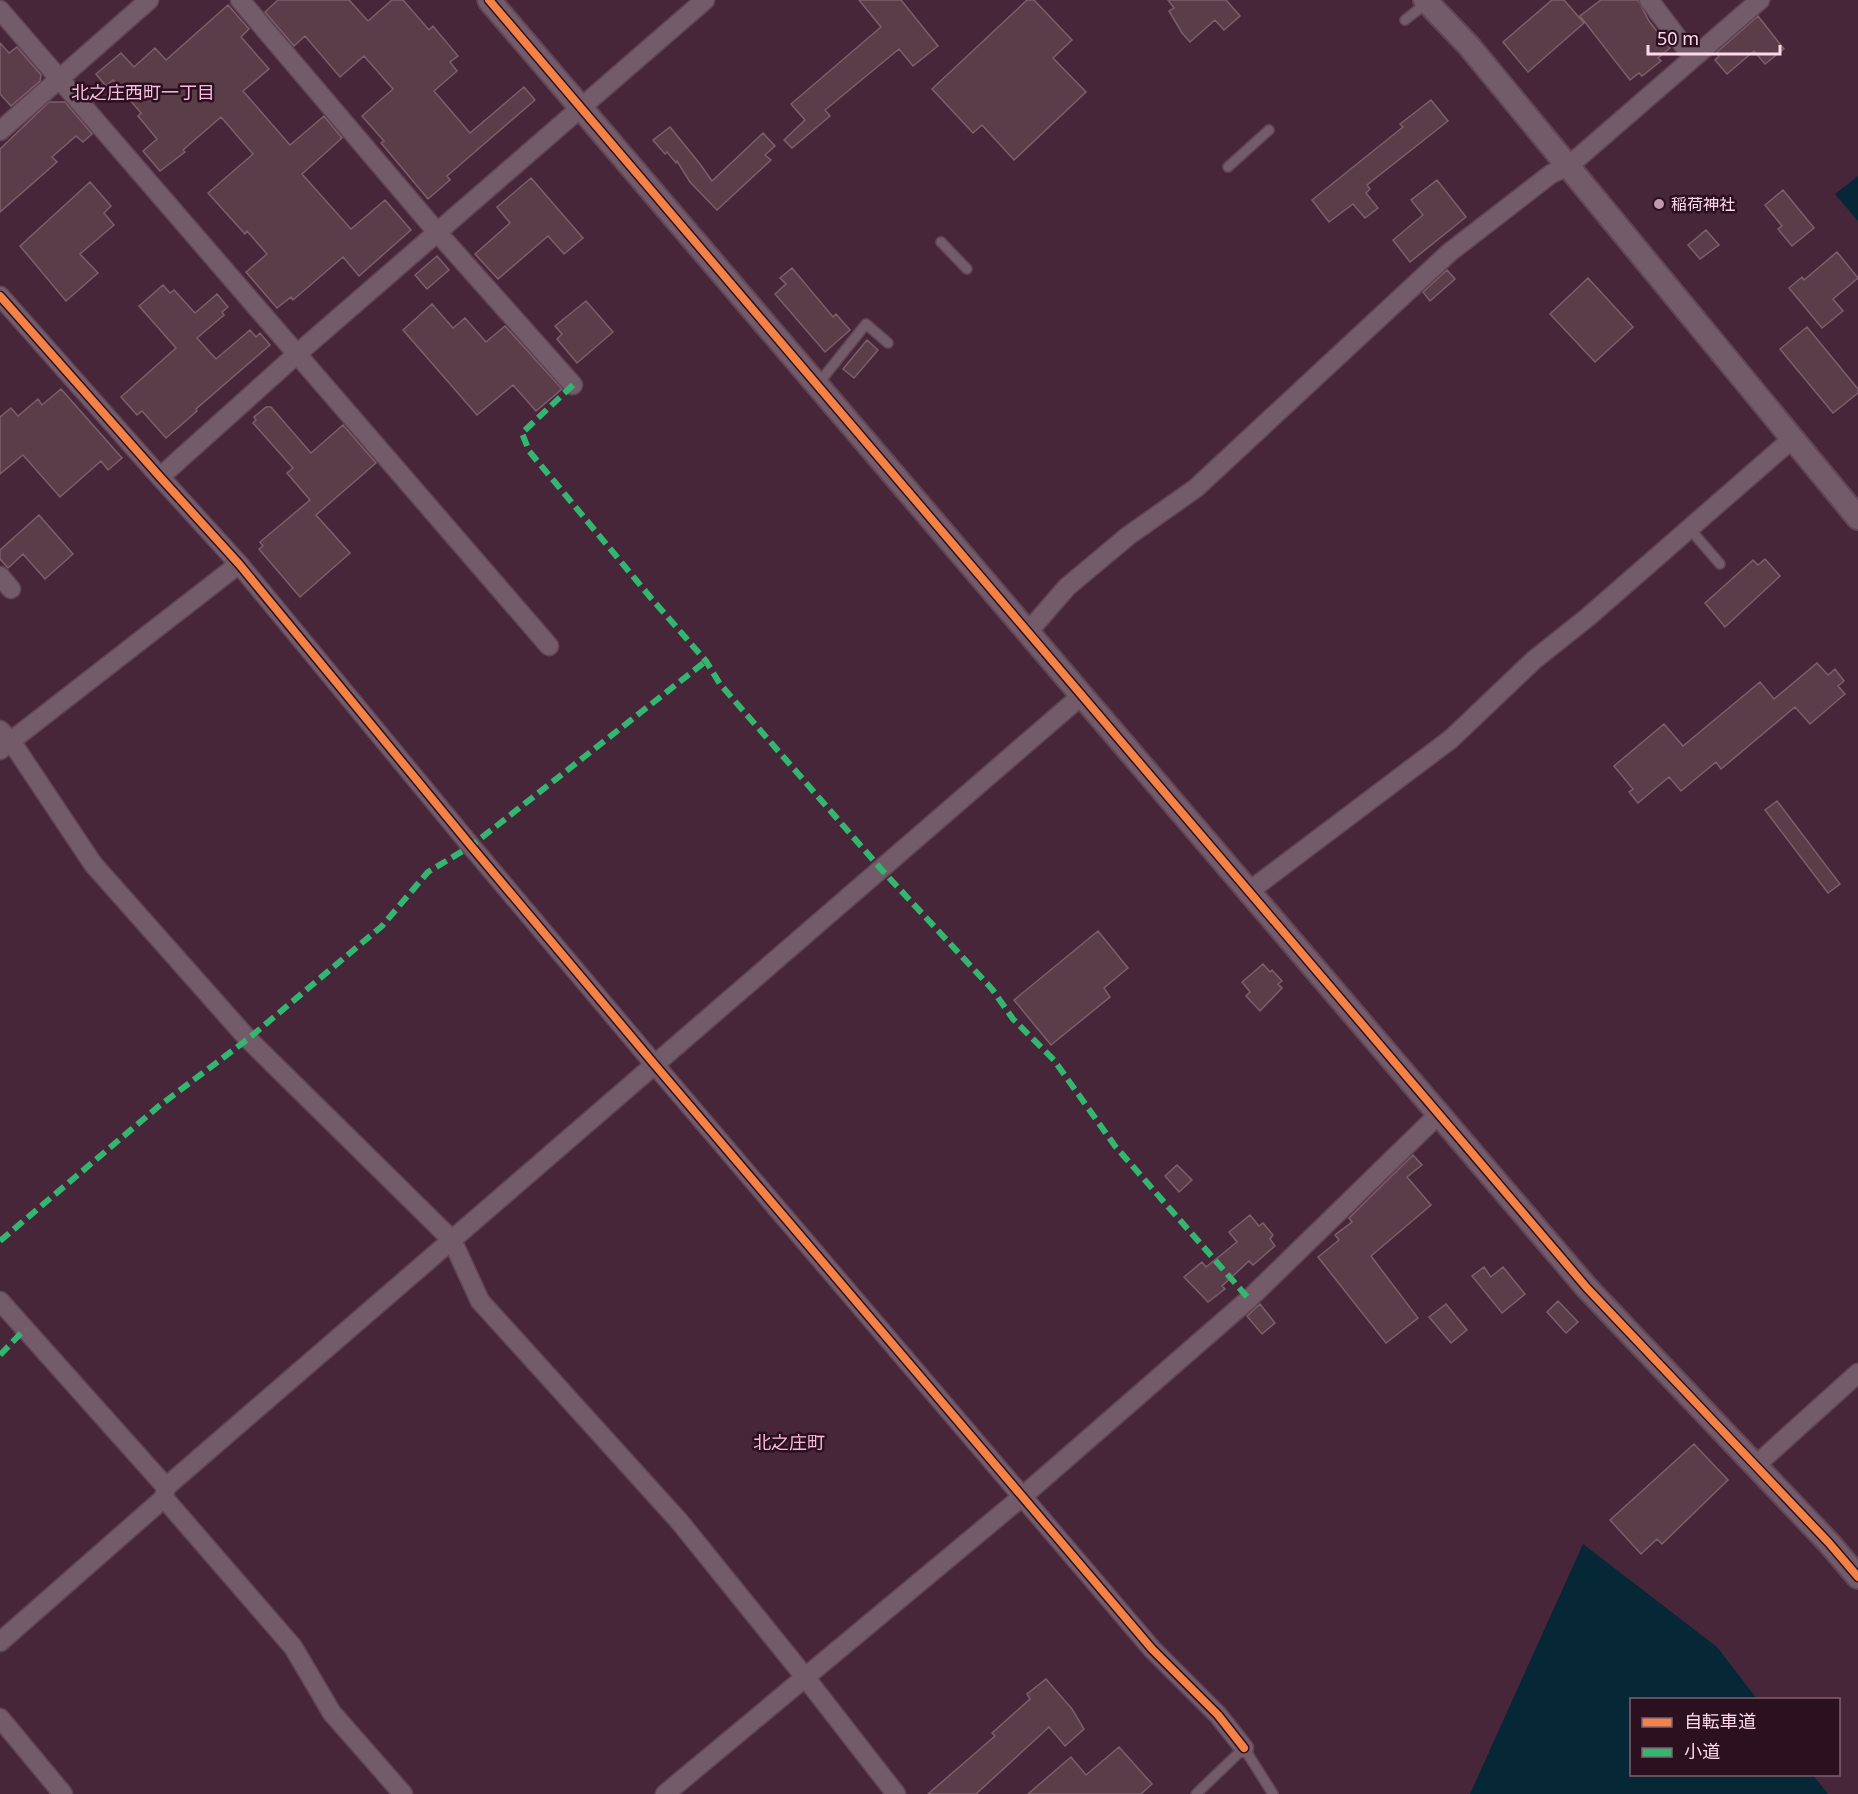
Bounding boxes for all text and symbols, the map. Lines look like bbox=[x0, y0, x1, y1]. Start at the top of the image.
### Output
scale bar bbox=[1648, 18, 1780, 56]
text: 50 m bbox=[1657, 26, 1699, 50]
district label: 北之庄西町一丁目 bbox=[71, 80, 215, 104]
place label: 稲荷神社 bbox=[1671, 193, 1735, 215]
marker: 稲荷神社 bbox=[1652, 197, 1666, 211]
district label: 北之庄町 bbox=[753, 1430, 825, 1454]
legend bbox=[1630, 1698, 1840, 1776]
text: 自転車道 bbox=[1684, 1709, 1756, 1733]
text: 小道 bbox=[1684, 1739, 1720, 1763]

